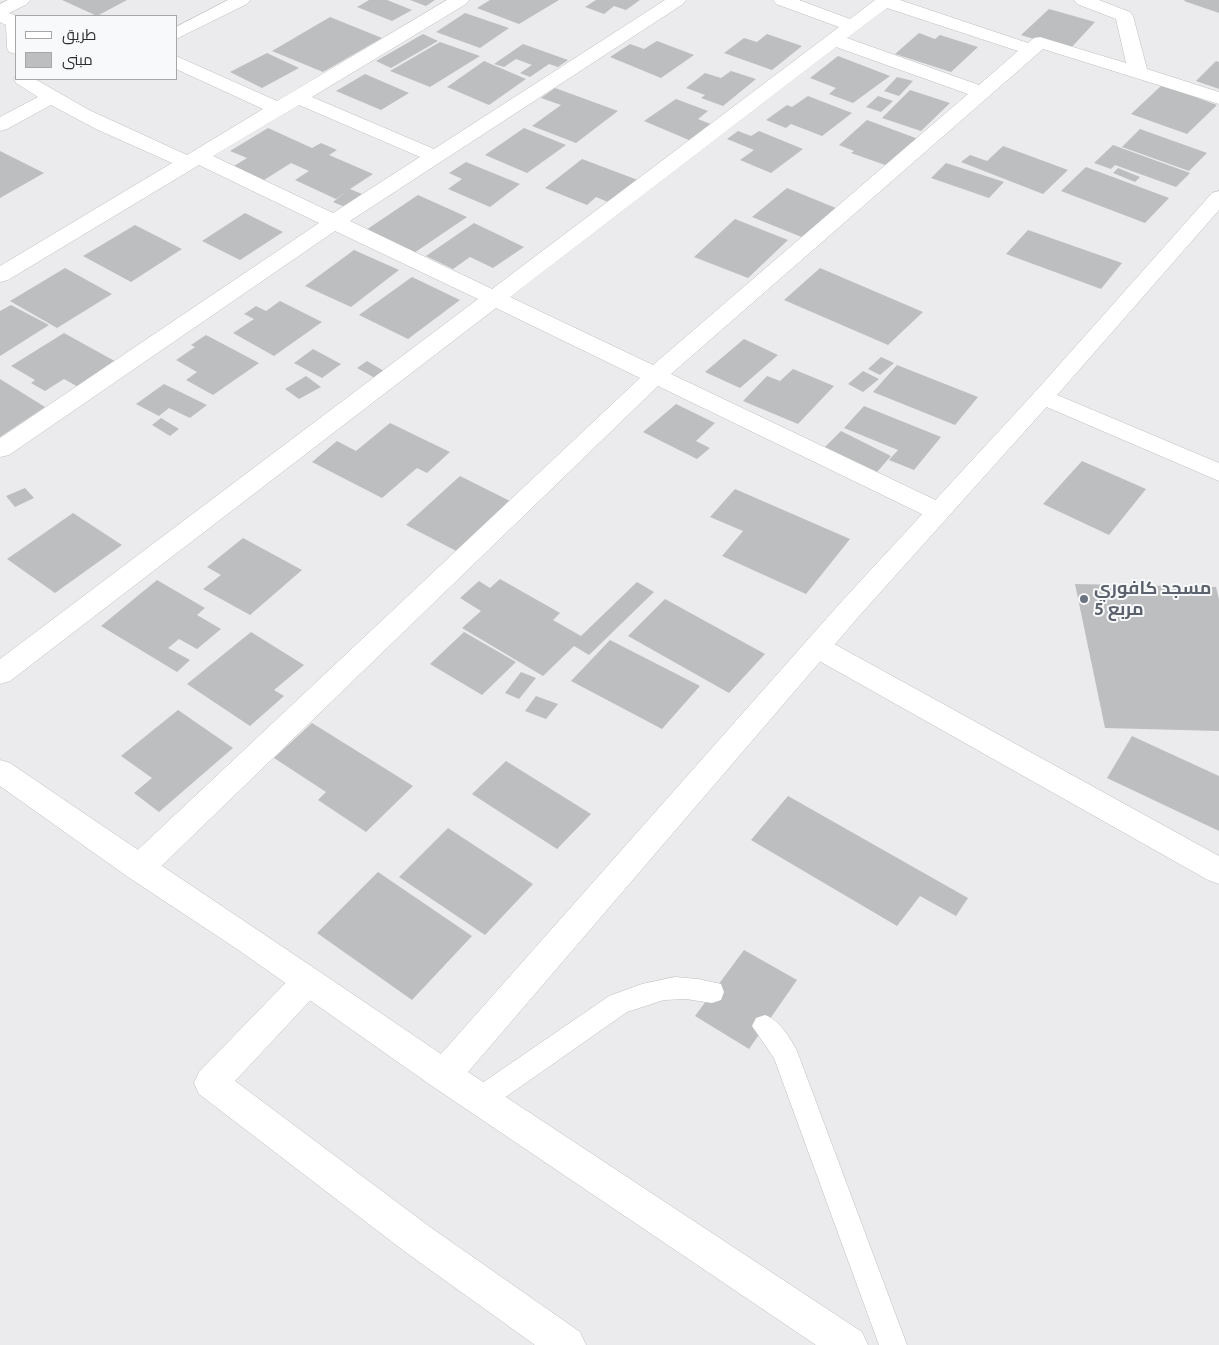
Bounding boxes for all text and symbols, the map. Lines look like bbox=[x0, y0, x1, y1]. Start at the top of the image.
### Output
legend bbox=[15, 15, 178, 80]
text: طريق bbox=[62, 26, 96, 44]
text: مبنى bbox=[62, 51, 93, 69]
place label: مسجد كافوري مربع 5 bbox=[1094, 578, 1211, 620]
marker: مسجد كافوري مربع 5 bbox=[1078, 593, 1090, 605]

